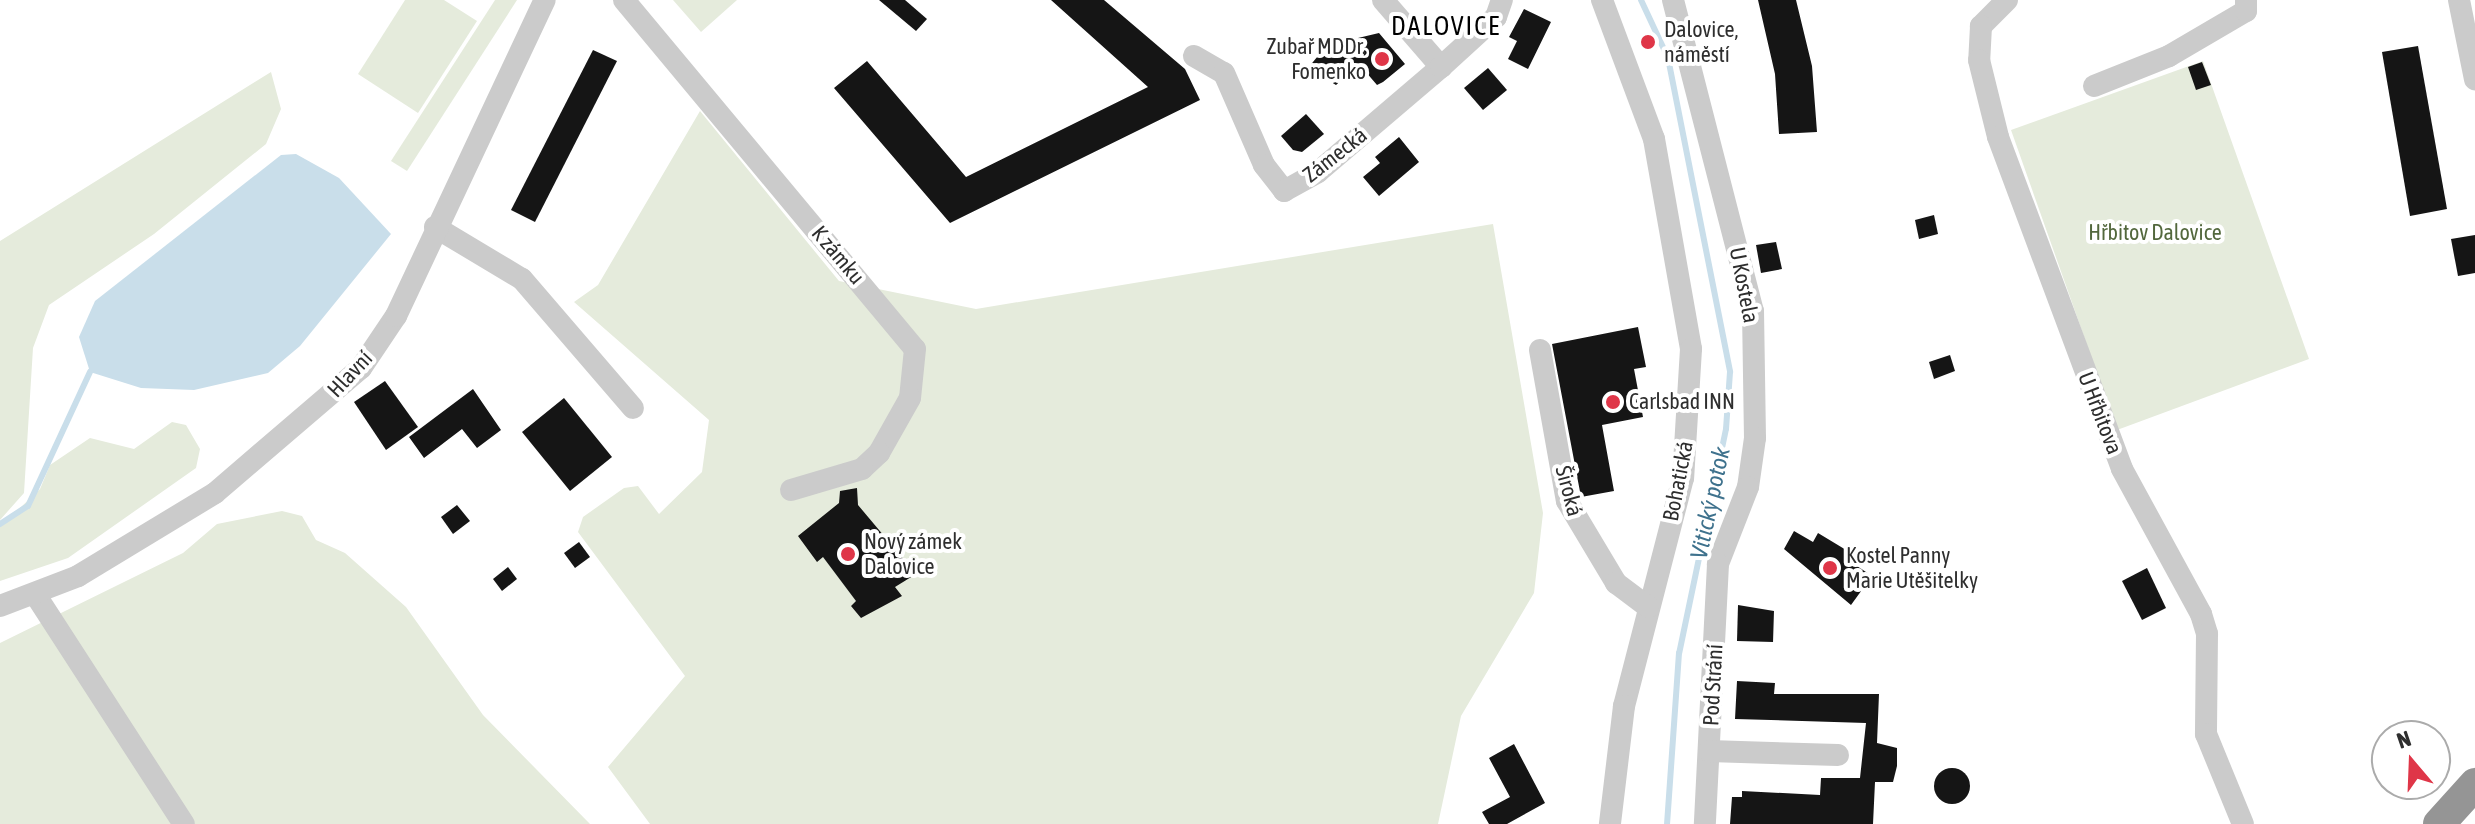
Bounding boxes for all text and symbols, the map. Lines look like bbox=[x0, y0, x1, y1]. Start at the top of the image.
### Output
district label: DALOVICE bbox=[1391, 11, 1501, 43]
place label: Dalovice, náměstí bbox=[1664, 16, 1738, 68]
place label: Zubař MDDr. Fomenko bbox=[1266, 33, 1366, 84]
marker: Dalovice, náměstí bbox=[1639, 33, 1657, 51]
marker: Zubař MDDr. Fomenko bbox=[1373, 50, 1391, 68]
street label: Zámecká bbox=[1298, 122, 1372, 188]
street label: K zámku bbox=[806, 220, 870, 290]
park label: Hřbitov Dalovice bbox=[2088, 220, 2222, 246]
street label: U Kostela bbox=[1724, 245, 1764, 325]
street label: Hlavní bbox=[322, 345, 378, 403]
street label: U Hřbitova bbox=[2072, 368, 2128, 458]
place label: Carlsbad INN bbox=[1629, 389, 1735, 415]
marker: Carlsbad INN bbox=[1604, 393, 1622, 411]
street label: Bohatická bbox=[1657, 439, 1699, 523]
water label: Vitický potok bbox=[1684, 444, 1736, 562]
street label: Široká bbox=[1550, 463, 1588, 519]
place label: Nový zámek Dalovice bbox=[864, 528, 962, 580]
place label: Kostel Panny Marie Utěšitelky bbox=[1846, 542, 1978, 594]
marker: Nový zámek Dalovice bbox=[839, 545, 857, 563]
marker: Kostel Panny Marie Utěšitelky bbox=[1821, 559, 1839, 577]
street label: Pod Strání bbox=[1698, 643, 1728, 727]
north arrow bbox=[2371, 720, 2451, 800]
text: N bbox=[2393, 725, 2414, 754]

